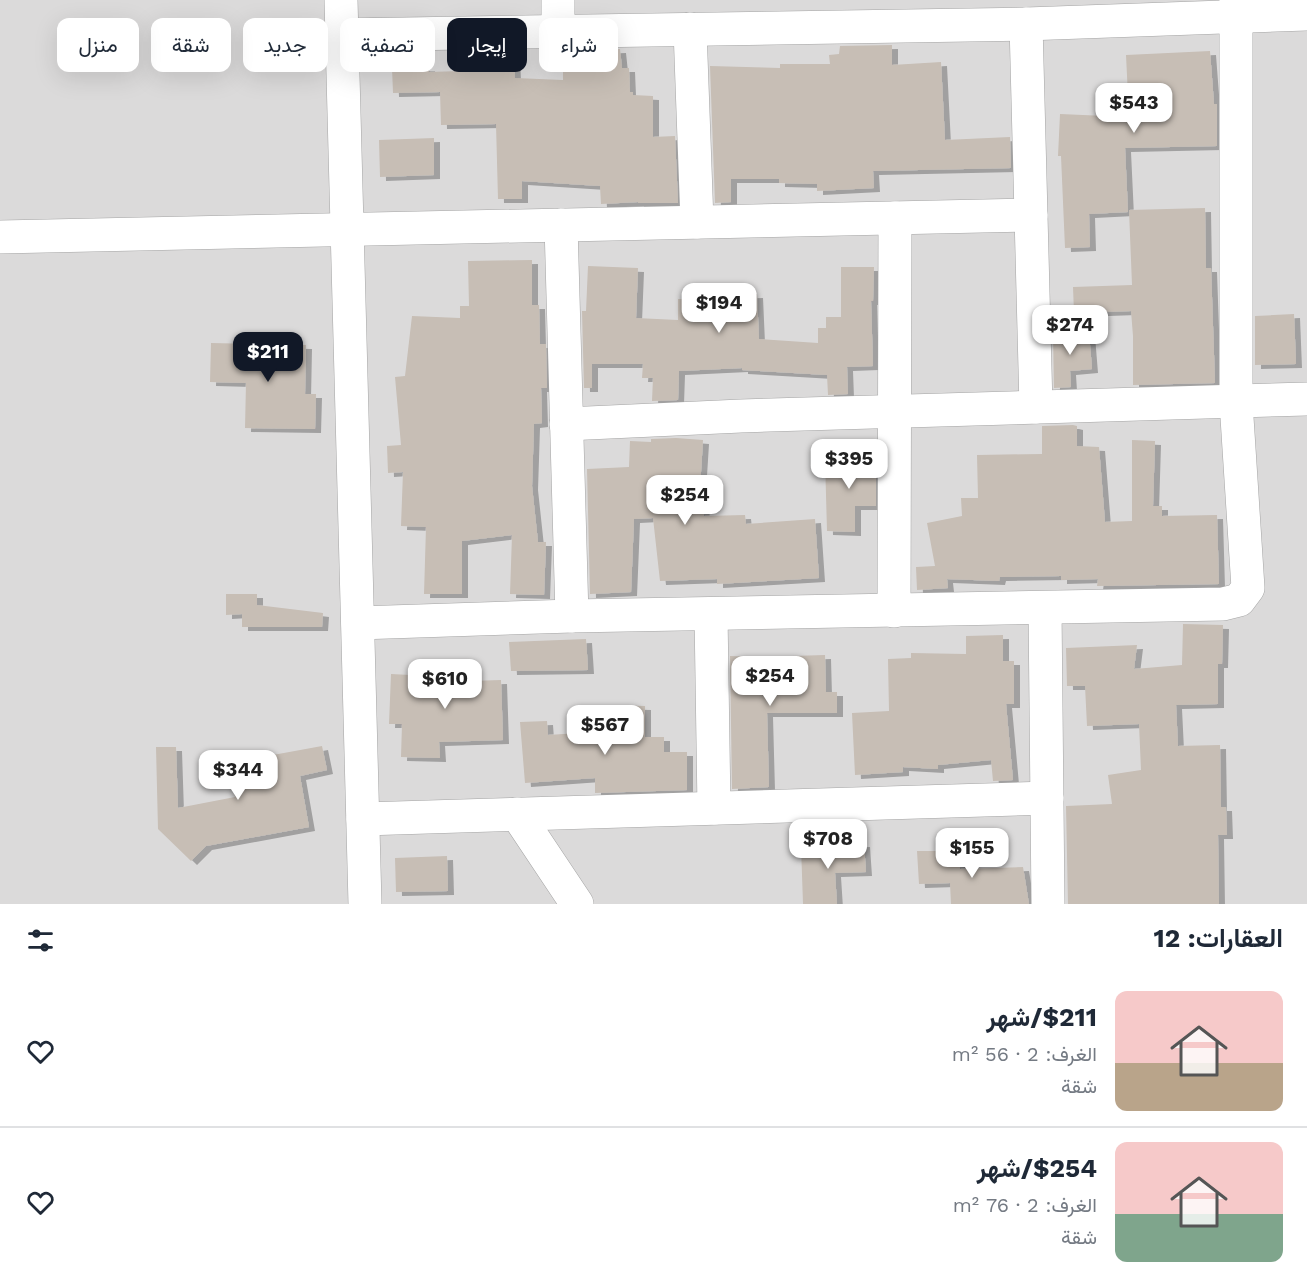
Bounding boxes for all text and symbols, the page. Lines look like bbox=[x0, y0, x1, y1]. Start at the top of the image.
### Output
chip: منزل bbox=[57, 18, 139, 72]
chip: شقة bbox=[151, 18, 231, 72]
chip: جديد bbox=[243, 18, 328, 72]
chip: تصفية bbox=[340, 18, 435, 72]
chip: إيجار bbox=[447, 18, 527, 72]
chip: شراء bbox=[539, 18, 618, 72]
pin: $543 bbox=[1098, 83, 1170, 134]
text: $543 bbox=[1109, 90, 1159, 114]
pin: $194 bbox=[683, 283, 755, 334]
text: $194 bbox=[696, 290, 742, 314]
pin: $274 bbox=[1034, 305, 1106, 356]
text: $274 bbox=[1046, 312, 1094, 336]
pin: $211 bbox=[232, 332, 304, 383]
text: $211 bbox=[247, 339, 289, 363]
pin: $395 bbox=[813, 439, 885, 490]
text: $395 bbox=[825, 446, 873, 470]
pin: $254 bbox=[649, 475, 721, 526]
text: $254 bbox=[660, 482, 710, 506]
pin: $254 bbox=[734, 656, 806, 707]
pin: $610 bbox=[409, 659, 481, 710]
text: $254 bbox=[745, 663, 795, 687]
text: $610 bbox=[422, 666, 468, 690]
pin: $567 bbox=[569, 705, 641, 756]
text: $567 bbox=[581, 712, 629, 736]
pin: $344 bbox=[202, 750, 274, 801]
text: $344 bbox=[213, 757, 263, 781]
pin: $708 bbox=[792, 819, 864, 870]
text: $708 bbox=[803, 826, 853, 850]
pin: $155 bbox=[936, 828, 1008, 879]
text: $155 bbox=[950, 835, 994, 859]
text: العقارات: 12 bbox=[1154, 923, 1283, 953]
icon: filters bbox=[24, 924, 57, 957]
text: $211/شهر bbox=[986, 1002, 1097, 1032]
icon: home bbox=[1163, 1015, 1235, 1087]
icon: heart bbox=[24, 1035, 57, 1068]
text: الغرف: 2 · 56 m² bbox=[952, 1042, 1097, 1066]
text: شقة bbox=[1061, 1074, 1097, 1098]
text: $254/شهر bbox=[977, 1153, 1097, 1183]
icon: home bbox=[1163, 1166, 1235, 1238]
icon: heart bbox=[24, 1186, 57, 1219]
text: الغرف: 2 · 76 m² bbox=[953, 1193, 1097, 1217]
text: شقة bbox=[1061, 1225, 1097, 1249]

